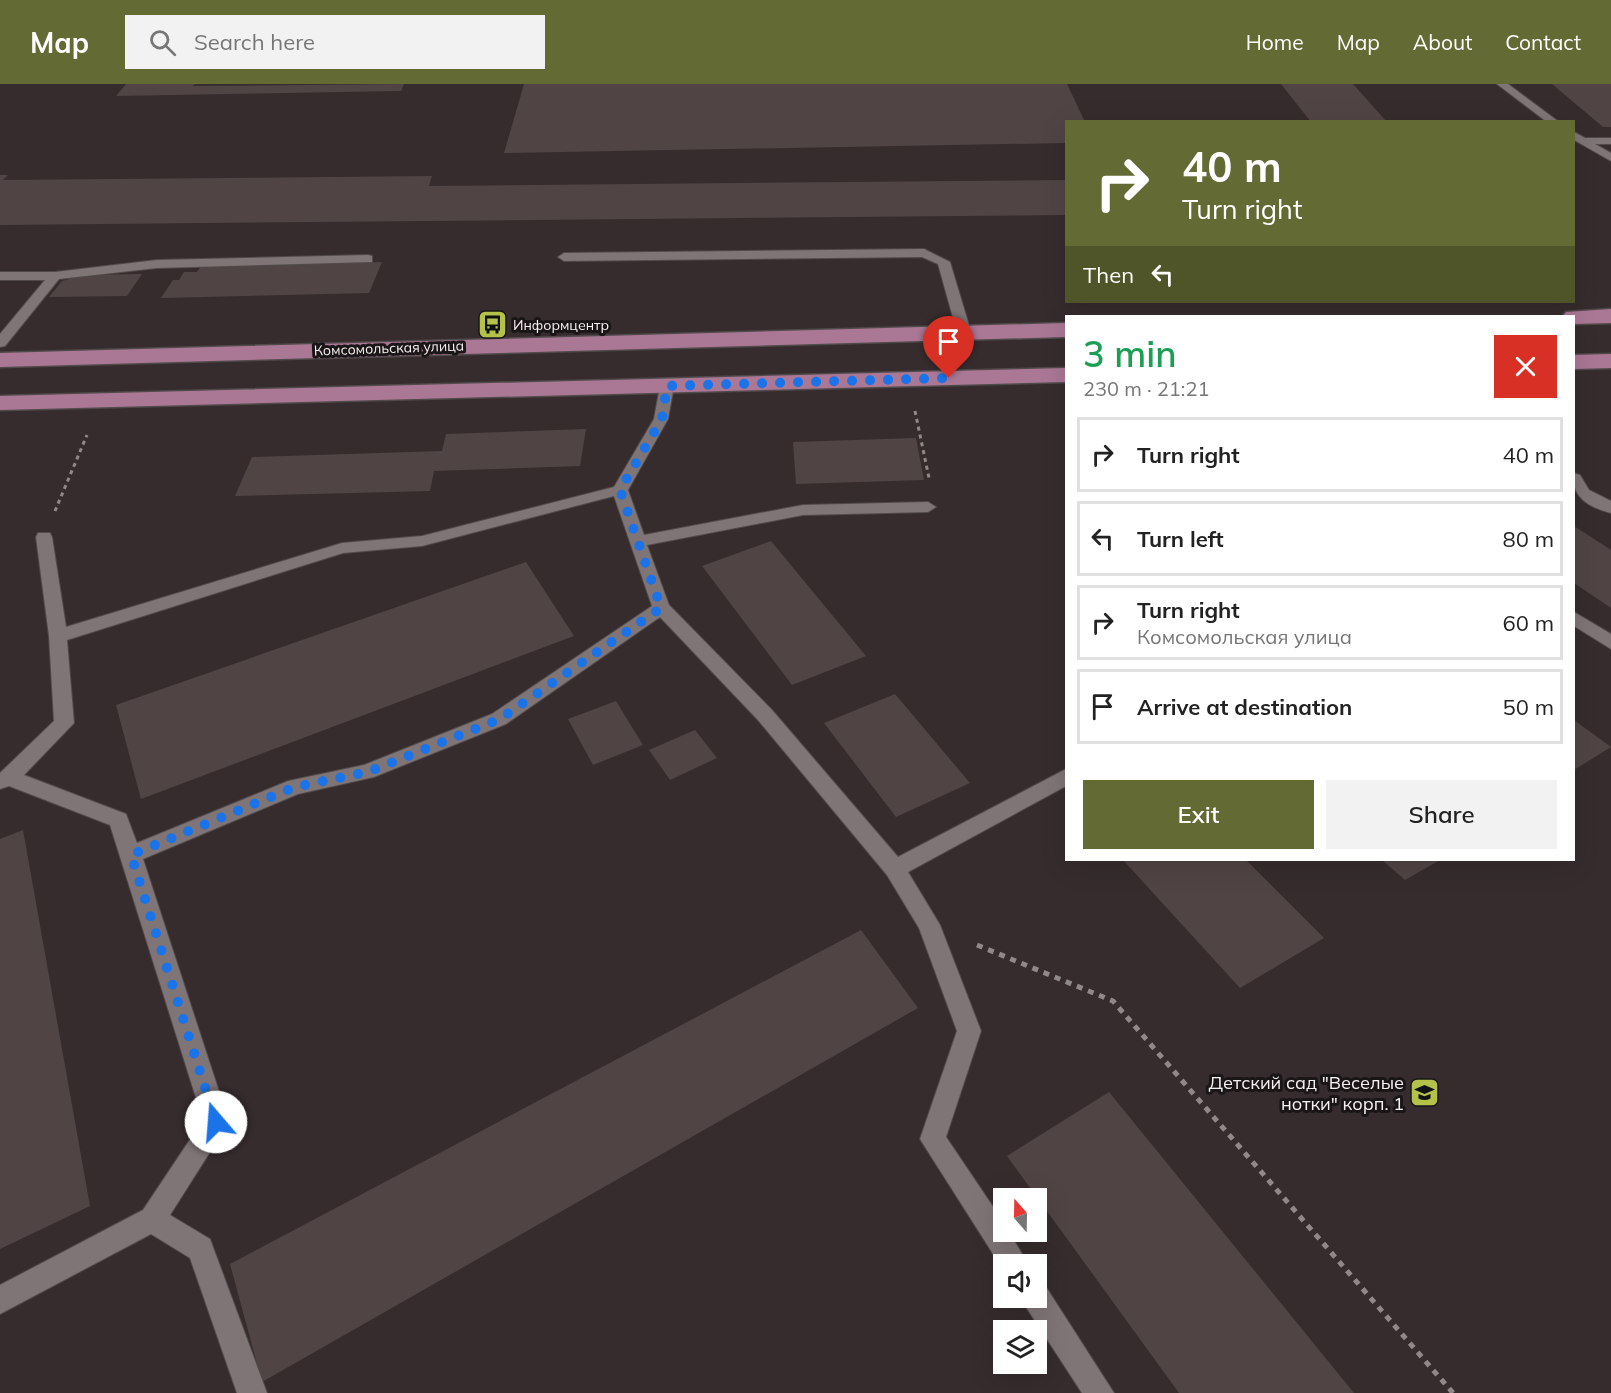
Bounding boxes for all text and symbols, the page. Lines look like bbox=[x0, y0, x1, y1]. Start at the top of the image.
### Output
search box bbox=[125, 15, 545, 69]
text: Map bbox=[30, 25, 89, 60]
icon: search bbox=[146, 26, 179, 59]
text: Search here bbox=[194, 28, 315, 56]
text: Home bbox=[1246, 29, 1304, 55]
text: Map bbox=[1337, 29, 1380, 55]
text: About bbox=[1413, 29, 1472, 55]
text: Contact bbox=[1505, 29, 1581, 55]
text: 40 m bbox=[1182, 140, 1282, 193]
icon: right bbox=[1083, 144, 1161, 222]
text: Turn right bbox=[1182, 192, 1302, 226]
icon: left bbox=[1146, 258, 1179, 291]
text: Then bbox=[1083, 261, 1134, 289]
bus stop icon: Информцентр bbox=[476, 309, 508, 341]
place label: Информцентр bbox=[513, 316, 609, 334]
pin bbox=[923, 316, 974, 378]
icon: arrive bbox=[932, 325, 965, 358]
text: 3 min bbox=[1083, 331, 1177, 376]
button: close bbox=[1494, 335, 1557, 398]
street label: Комсомольская улица bbox=[313, 336, 465, 360]
text: 230 m · 21:21 bbox=[1083, 376, 1209, 401]
icon: right bbox=[1086, 438, 1119, 471]
text: Turn right bbox=[1137, 441, 1240, 469]
text: 40 m bbox=[1503, 441, 1554, 469]
icon: left bbox=[1086, 522, 1119, 555]
text: Turn left bbox=[1137, 525, 1224, 553]
text: 80 m bbox=[1503, 525, 1554, 553]
text: Turn right bbox=[1137, 596, 1240, 624]
icon: right bbox=[1086, 606, 1119, 639]
text: 60 m bbox=[1503, 609, 1554, 637]
text: Комсомольская улица bbox=[1137, 624, 1352, 649]
icon: arrive bbox=[1086, 690, 1119, 723]
text: Arrive at destination bbox=[1137, 693, 1352, 721]
text: 50 m bbox=[1503, 693, 1554, 721]
button: Exit bbox=[1083, 780, 1314, 849]
button: Share bbox=[1326, 780, 1557, 849]
place label: Детский сад "Веселые нотки" корп. 1 bbox=[1209, 1071, 1404, 1115]
school or university icon: Детский сад "Веселые нотки" корп. 1 bbox=[1409, 1076, 1441, 1108]
position arrow bbox=[184, 1090, 248, 1154]
north arrow bbox=[993, 1188, 1047, 1242]
map controls bbox=[993, 1188, 1047, 1374]
button: sound bbox=[993, 1254, 1047, 1308]
button: layers bbox=[993, 1320, 1047, 1374]

